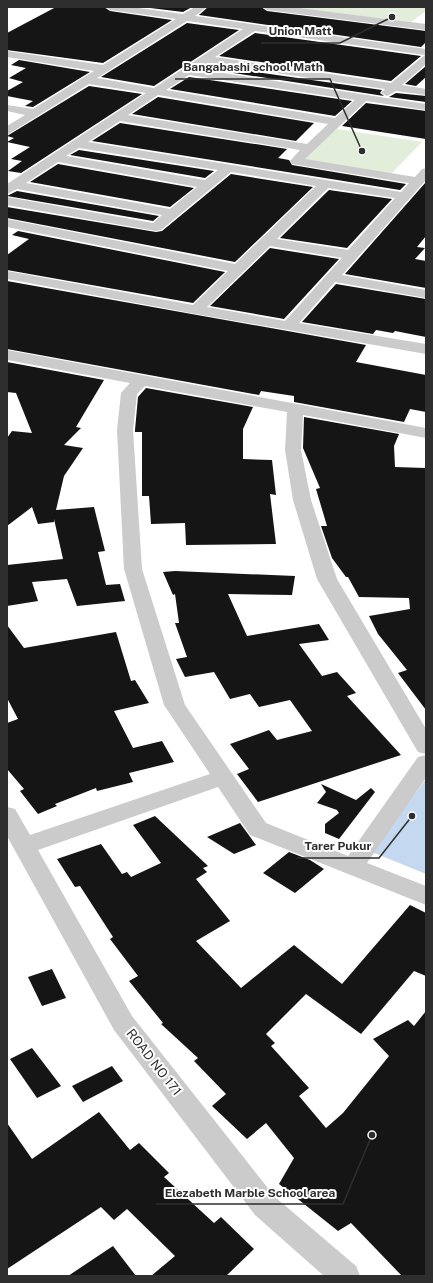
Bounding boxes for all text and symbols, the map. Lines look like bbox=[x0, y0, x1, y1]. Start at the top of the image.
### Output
callout: Union Matt bbox=[261, 19, 340, 43]
text: Union Matt bbox=[269, 24, 331, 38]
callout: Bangabashi school Math bbox=[175, 55, 330, 79]
text: Bangabashi school Math bbox=[183, 60, 323, 74]
callout: Tarer Pukur bbox=[297, 834, 379, 858]
text: Tarer Pukur bbox=[305, 839, 372, 853]
street label: ROAD NO 171 bbox=[123, 1026, 185, 1098]
callout: Elezabeth Marble School area bbox=[156, 1180, 343, 1204]
text: Elezabeth Marble School area bbox=[165, 1186, 335, 1200]

